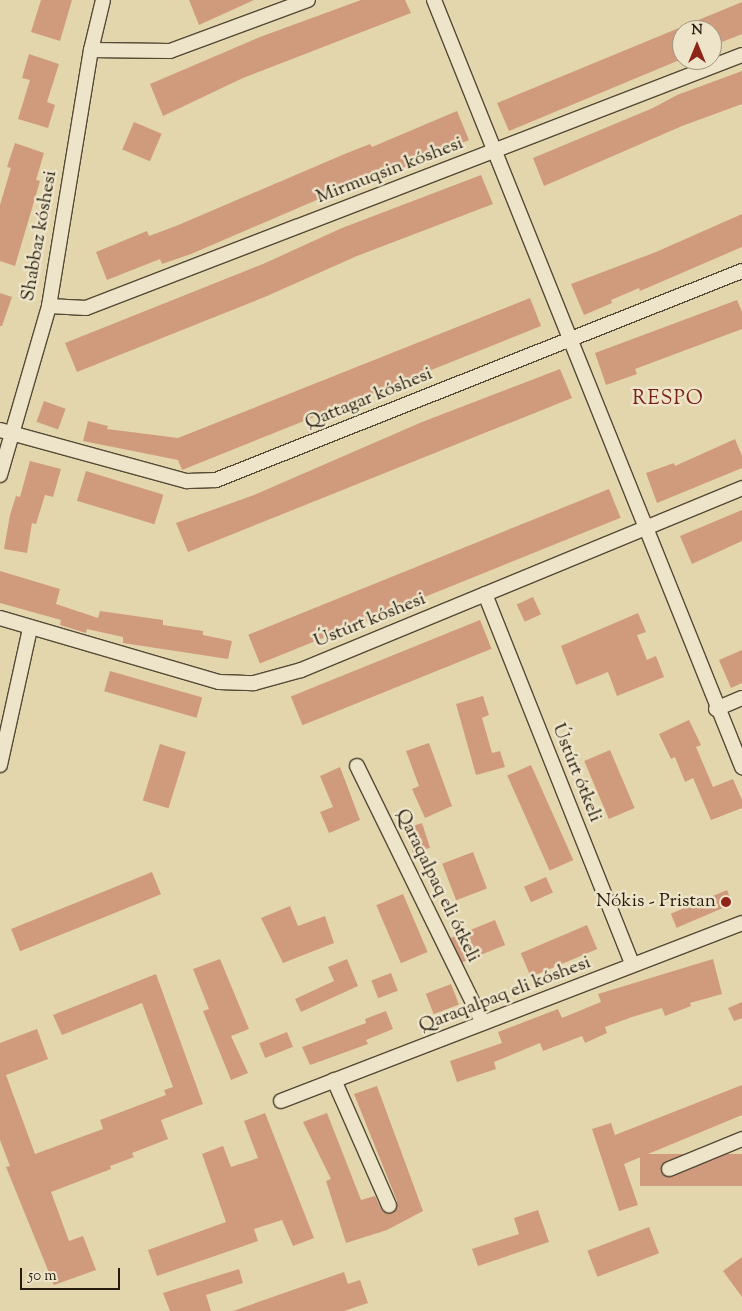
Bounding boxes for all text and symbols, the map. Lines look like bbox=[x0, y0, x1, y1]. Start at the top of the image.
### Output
north arrow bbox=[672, 20, 722, 70]
text: N bbox=[691, 21, 703, 41]
street label: Mirmuqsin kóshesi bbox=[313, 132, 467, 210]
street label: Shabbaz kóshesi bbox=[17, 169, 63, 303]
street label: Qattagar kóshesi bbox=[302, 363, 436, 435]
district label: RESPO bbox=[632, 387, 704, 411]
street label: Ústúrt kóshesi bbox=[311, 588, 429, 654]
street label: Ústúrt ótkeli bbox=[546, 720, 606, 826]
street label: Qaraqalpaq eli ótkeli bbox=[390, 806, 484, 966]
place label: Nókis - Pristan bbox=[596, 891, 716, 913]
marker: Nókis - Pristan bbox=[720, 896, 732, 908]
street label: Qaraqalpaq eli kóshesi bbox=[416, 952, 594, 1038]
scale bar bbox=[22, 1258, 122, 1290]
text: 50 m bbox=[28, 1266, 57, 1287]

